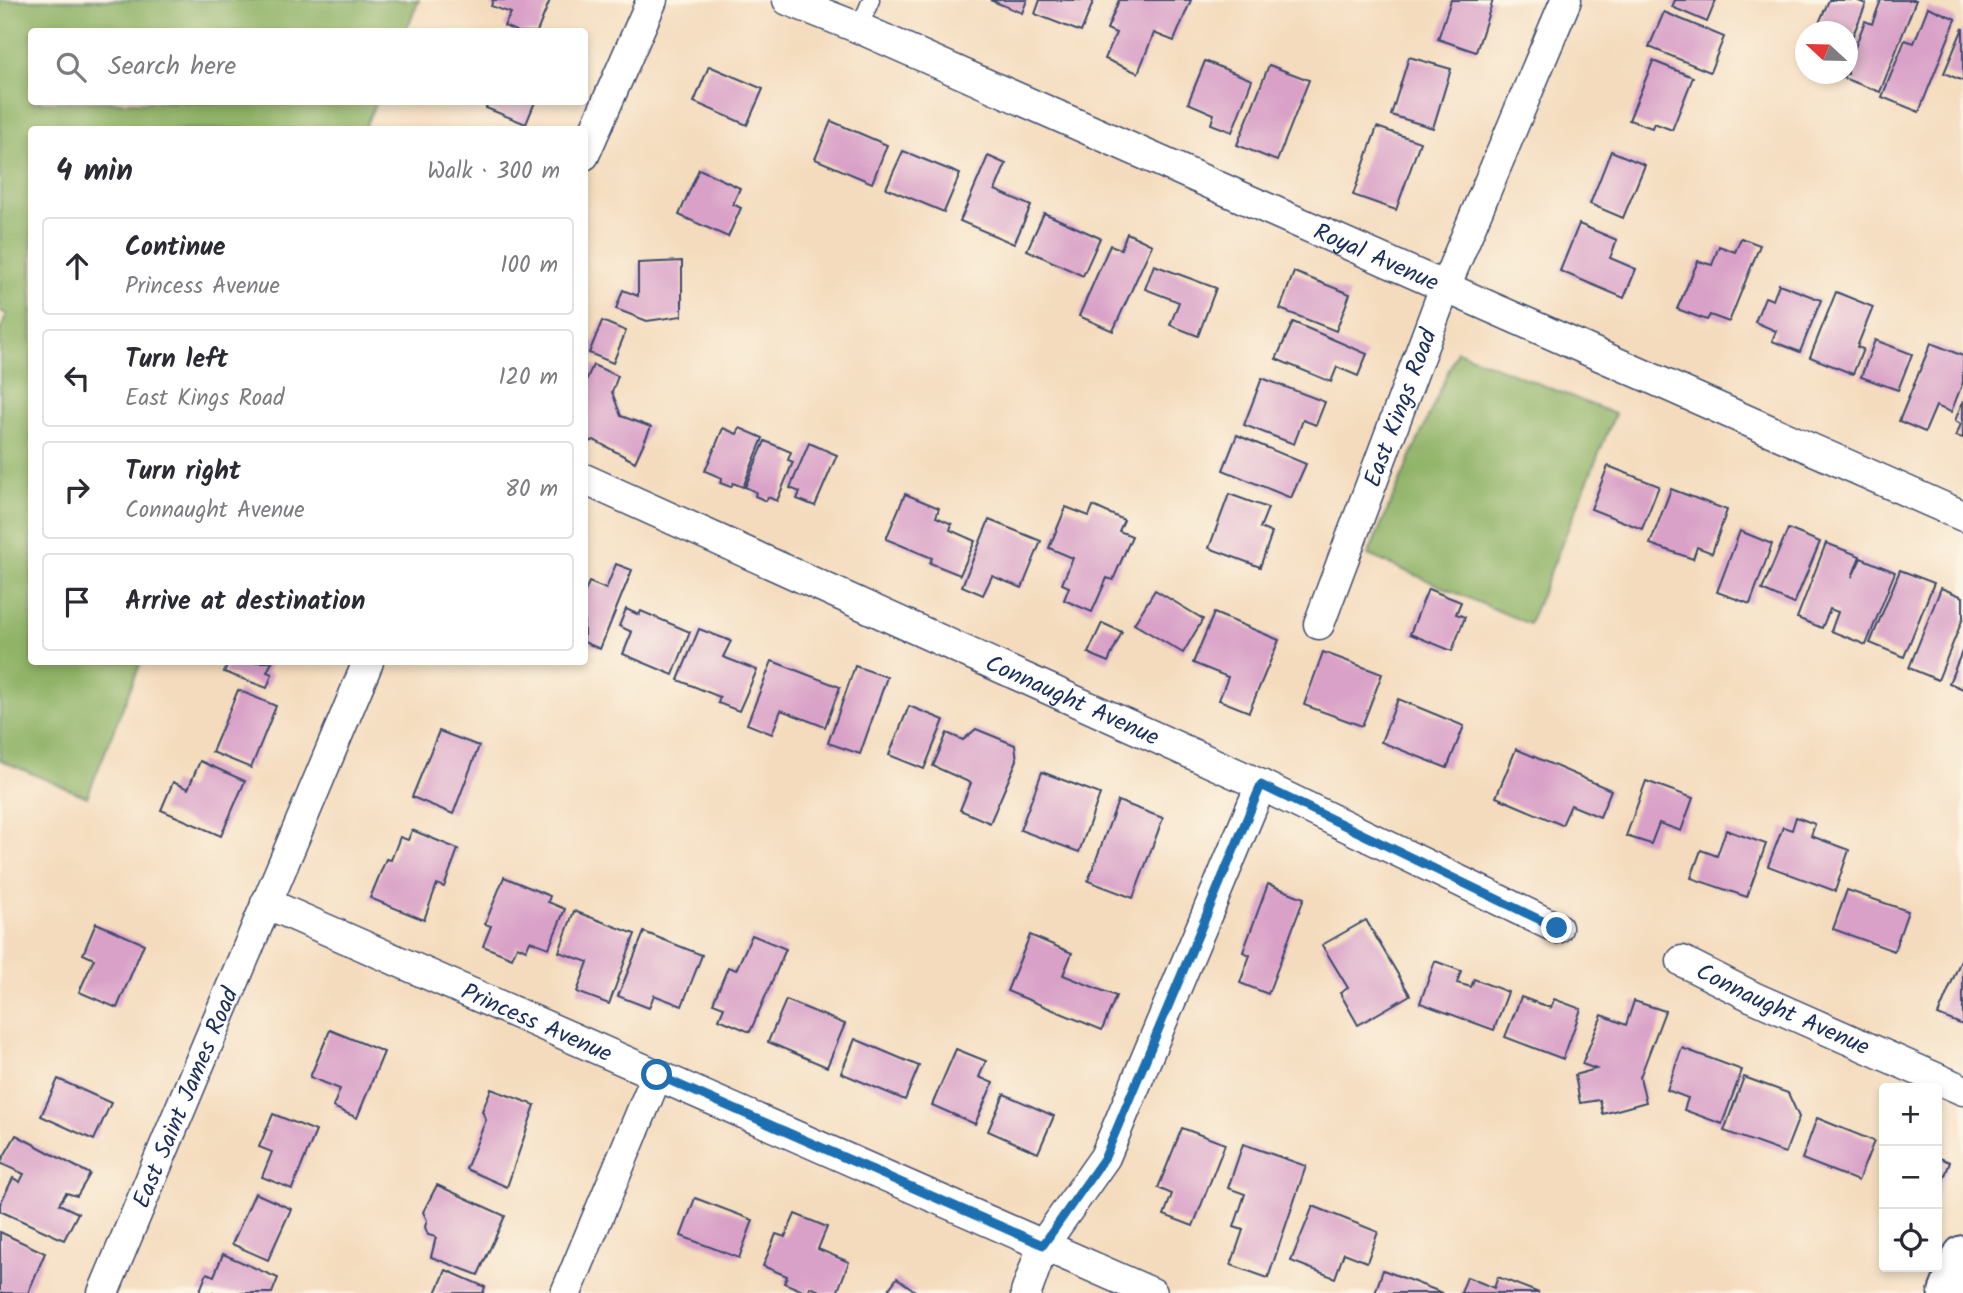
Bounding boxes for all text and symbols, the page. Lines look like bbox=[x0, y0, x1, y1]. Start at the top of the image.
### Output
north arrow bbox=[1795, 21, 1858, 84]
search box bbox=[28, 28, 588, 105]
text: Search here bbox=[108, 46, 236, 88]
icon: search bbox=[52, 48, 90, 86]
text: 4 min bbox=[56, 148, 133, 196]
text: Walk · 300 m bbox=[427, 154, 560, 190]
street label: Royal Avenue bbox=[1307, 213, 1445, 303]
text: Continue bbox=[125, 227, 226, 269]
icon: ahead bbox=[58, 247, 96, 285]
text: 100 m bbox=[500, 248, 558, 284]
text: Princess Avenue bbox=[125, 269, 280, 305]
street label: East Kings Road bbox=[1354, 322, 1449, 493]
text: Turn left bbox=[125, 339, 228, 381]
icon: left bbox=[58, 359, 96, 397]
text: 120 m bbox=[498, 360, 558, 396]
text: East Kings Road bbox=[125, 381, 285, 417]
text: Turn right bbox=[125, 451, 241, 493]
icon: right bbox=[58, 471, 96, 509]
text: 80 m bbox=[505, 472, 558, 508]
text: Connaught Avenue bbox=[125, 493, 305, 529]
text: Arrive at destination bbox=[125, 581, 365, 623]
icon: arrive bbox=[58, 583, 96, 621]
street label: Connaught Avenue bbox=[978, 645, 1165, 758]
route end bbox=[1541, 912, 1572, 943]
street label: Connaught Avenue bbox=[1689, 953, 1876, 1067]
street label: Princess Avenue bbox=[454, 973, 618, 1074]
street label: East Saint James Road bbox=[123, 981, 251, 1215]
route start bbox=[641, 1059, 672, 1090]
map controls bbox=[1879, 1083, 1942, 1272]
button: + bbox=[1879, 1083, 1942, 1146]
button: − bbox=[1879, 1146, 1942, 1209]
button: locate bbox=[1879, 1209, 1942, 1272]

